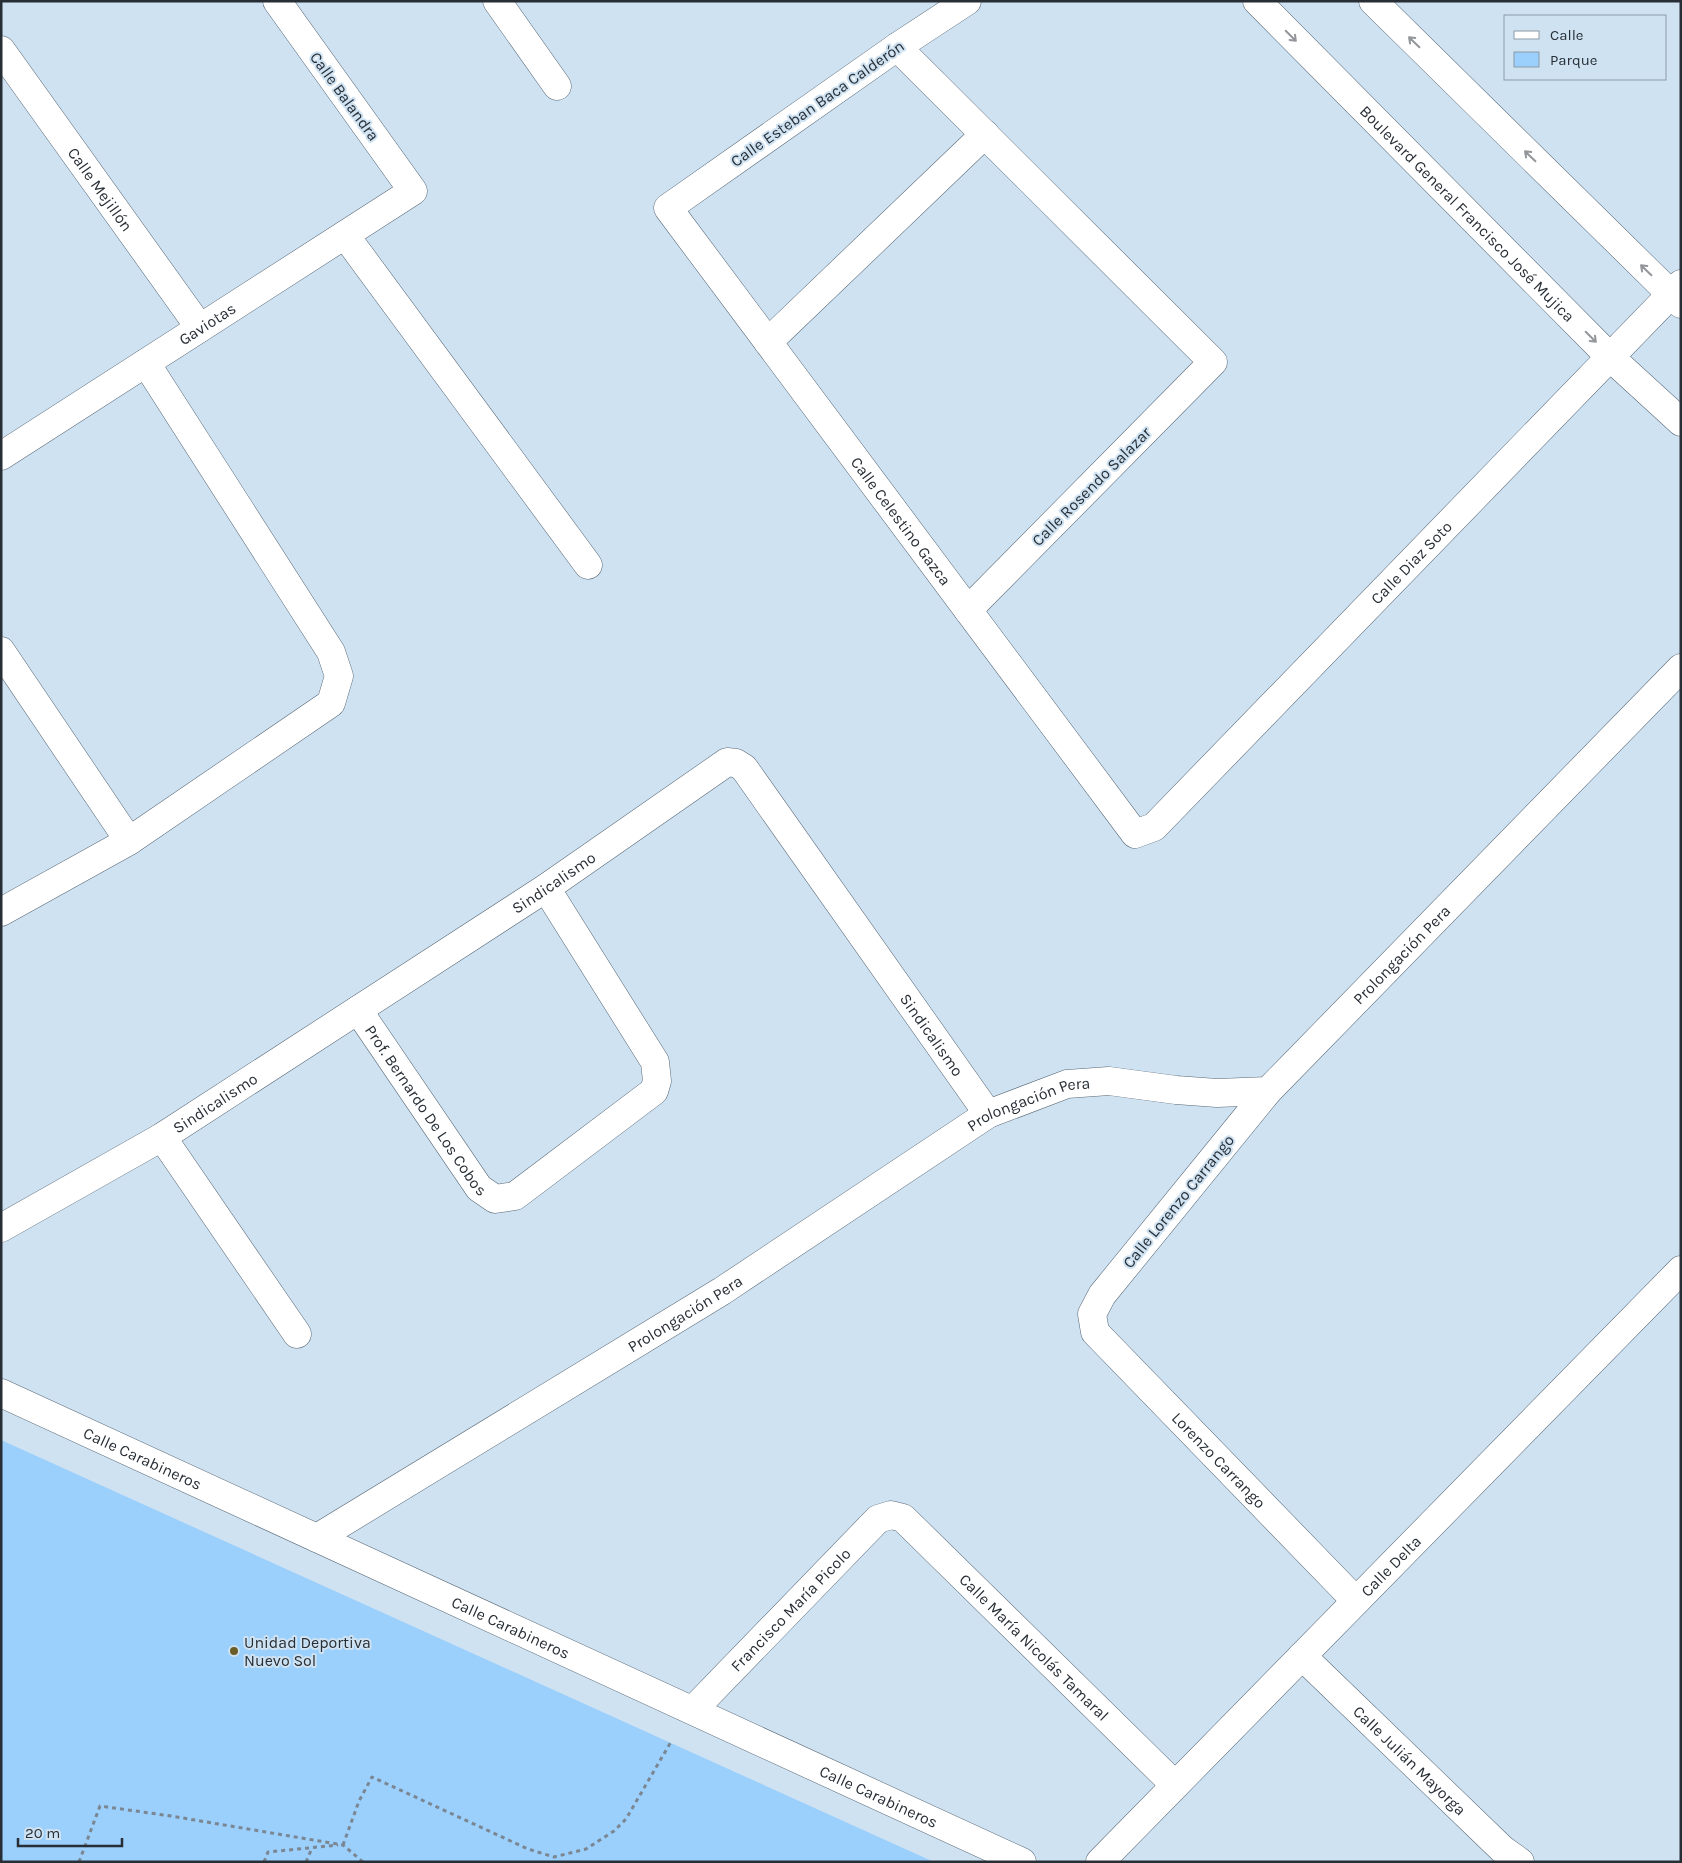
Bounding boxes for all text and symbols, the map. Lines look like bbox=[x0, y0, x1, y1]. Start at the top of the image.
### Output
legend bbox=[1504, 15, 1667, 80]
text: Calle bbox=[1550, 26, 1584, 44]
one-way arrow bbox=[1285, 30, 1297, 42]
street label: Calle Esteban Baca Calderón bbox=[727, 36, 908, 171]
one-way arrow bbox=[1408, 36, 1421, 48]
street label: Calle Balandra bbox=[306, 48, 383, 144]
text: Parque bbox=[1550, 51, 1598, 69]
street label: Boulevard General Francisco José Mujica bbox=[1356, 101, 1579, 326]
street label: Calle Mejillón bbox=[64, 144, 137, 235]
one-way arrow bbox=[1524, 150, 1537, 162]
one-way arrow bbox=[1640, 264, 1652, 276]
street label: Gaviotas bbox=[175, 299, 239, 349]
one-way arrow bbox=[1585, 331, 1597, 344]
street label: Calle Rosendo Salazar bbox=[1028, 423, 1155, 550]
street label: Calle Celestino Gazca bbox=[847, 453, 955, 589]
street label: Calle Diaz Soto bbox=[1367, 517, 1456, 608]
street label: Sindicalismo bbox=[508, 848, 599, 918]
street label: Prolongación Pera bbox=[1349, 901, 1454, 1008]
street label: Sindicalismo bbox=[896, 990, 967, 1080]
street label: Prof. Bernardo De Los Cobos bbox=[361, 1021, 490, 1200]
street label: Sindicalismo bbox=[169, 1069, 261, 1137]
street label: Prolongación Pera bbox=[964, 1073, 1091, 1135]
street label: Calle Lorenzo Carrango bbox=[1119, 1131, 1238, 1272]
street label: Prolongación Pera bbox=[624, 1271, 746, 1356]
street label: Lorenzo Carrango bbox=[1168, 1408, 1270, 1512]
street label: Calle Carabineros bbox=[80, 1423, 205, 1494]
street label: Calle Delta bbox=[1357, 1532, 1425, 1601]
street label: Francisco María Picolo bbox=[727, 1544, 855, 1675]
street label: Calle María Nicolás Tamaral bbox=[955, 1570, 1113, 1725]
street label: Calle Carabineros bbox=[448, 1592, 573, 1663]
place label: Unidad Deportiva Nuevo Sol bbox=[244, 1633, 371, 1670]
marker: Unidad Deportiva Nuevo Sol bbox=[228, 1645, 240, 1657]
street label: Calle Julián Mayorga bbox=[1349, 1702, 1470, 1819]
street label: Calle Carabineros bbox=[816, 1761, 941, 1832]
scale bar bbox=[18, 1816, 121, 1848]
text: 20 m bbox=[25, 1824, 60, 1842]

